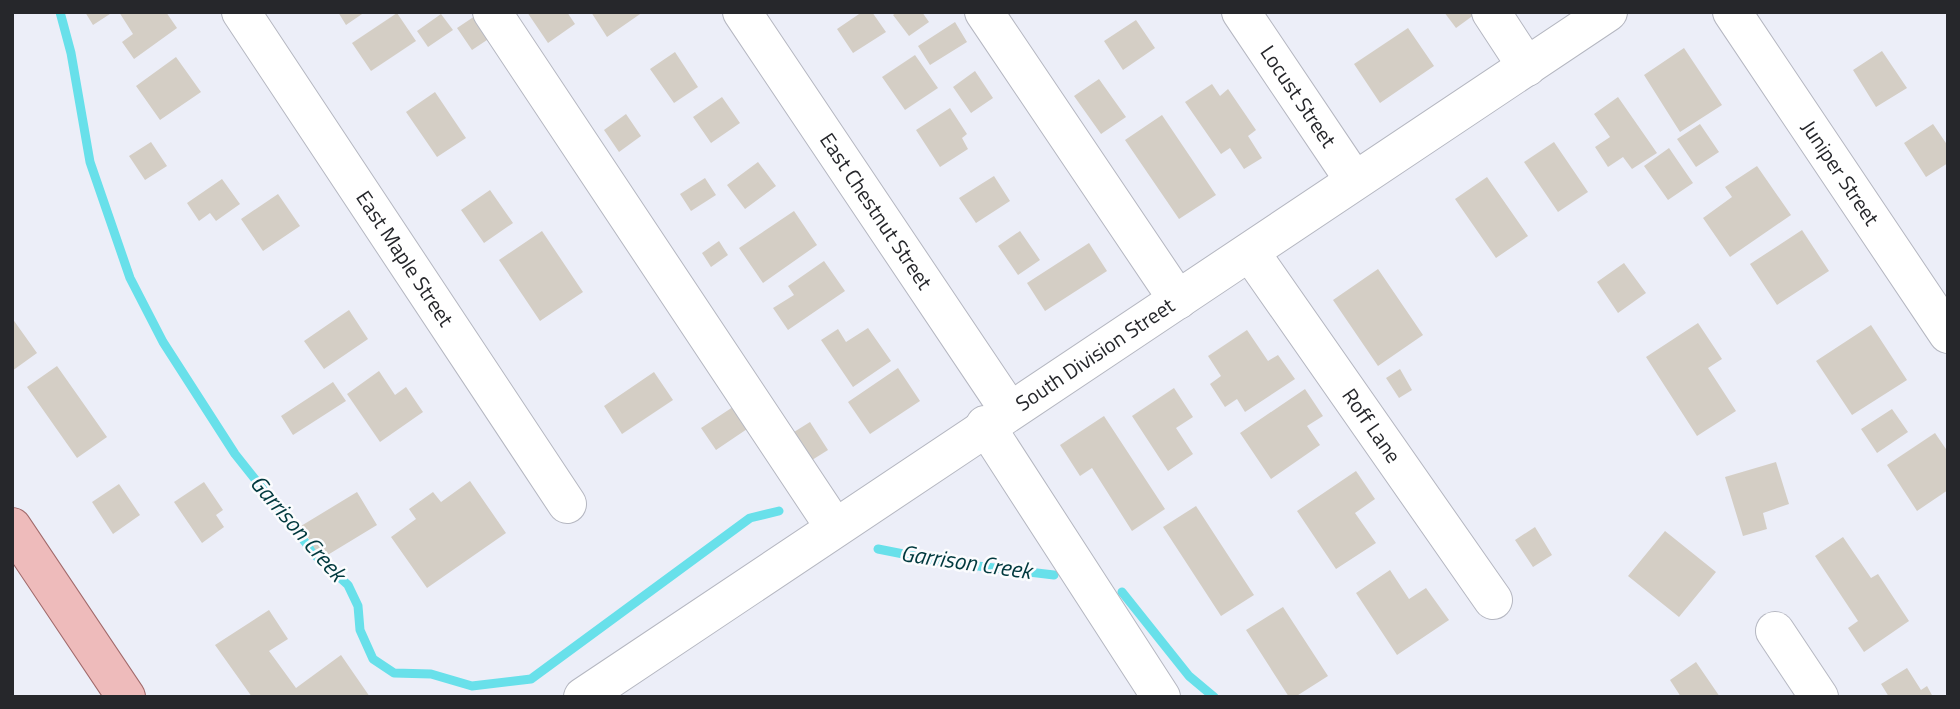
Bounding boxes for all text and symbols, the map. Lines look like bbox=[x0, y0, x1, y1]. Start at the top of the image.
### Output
street label: Locust Street bbox=[1253, 38, 1345, 154]
street label: Juniper Street bbox=[1794, 113, 1888, 232]
street label: East Chestnut Street bbox=[812, 126, 941, 296]
street label: East Maple Street bbox=[349, 184, 462, 333]
street label: South Division Street bbox=[1009, 289, 1181, 419]
street label: Roff Lane bbox=[1335, 381, 1410, 469]
water label: Garrison Creek bbox=[242, 466, 357, 591]
water label: Garrison Creek bbox=[898, 535, 1036, 588]

